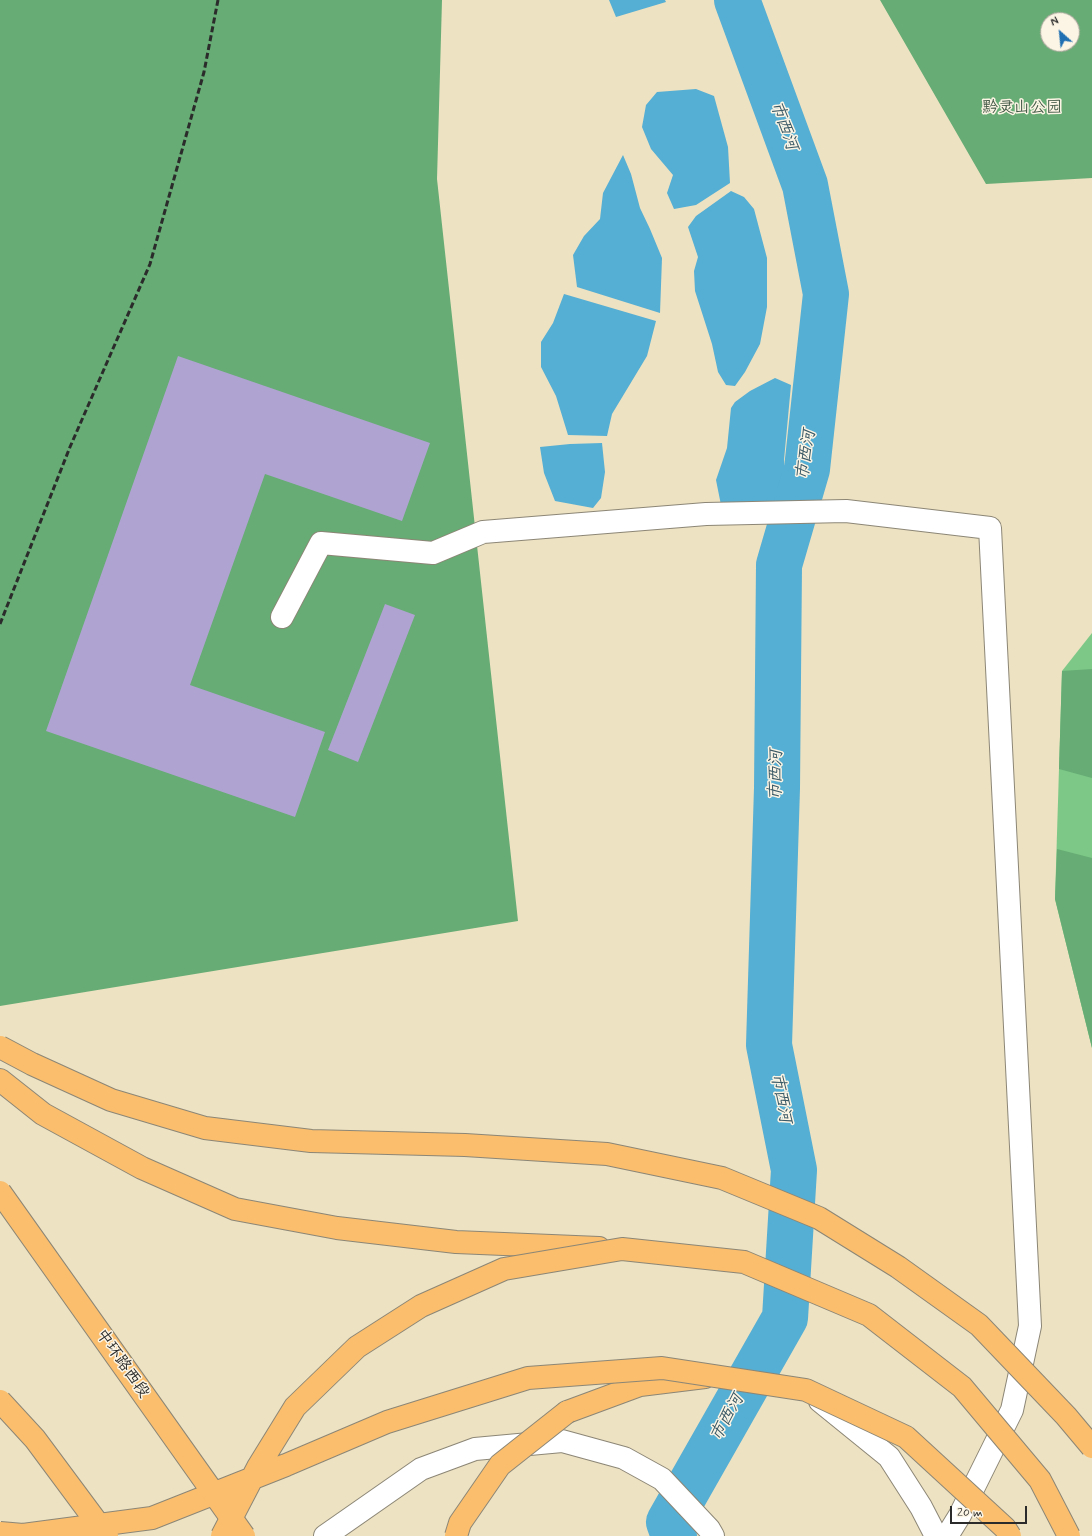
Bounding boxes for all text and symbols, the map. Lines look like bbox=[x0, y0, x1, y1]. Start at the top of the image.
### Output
north arrow bbox=[1040, 12, 1080, 52]
text: N bbox=[1049, 14, 1061, 30]
water label: 市西河 bbox=[765, 99, 801, 153]
park label: 黔灵山公园 bbox=[982, 99, 1062, 119]
water label: 市西河 bbox=[793, 428, 821, 482]
water label: 市西河 bbox=[766, 749, 788, 801]
water label: 市西河 bbox=[765, 1071, 795, 1125]
street label: 中环路西段 bbox=[91, 1326, 153, 1402]
water label: 市西河 bbox=[707, 1391, 749, 1445]
scale bar bbox=[952, 1498, 1029, 1524]
text: 20 m bbox=[957, 1505, 983, 1521]

